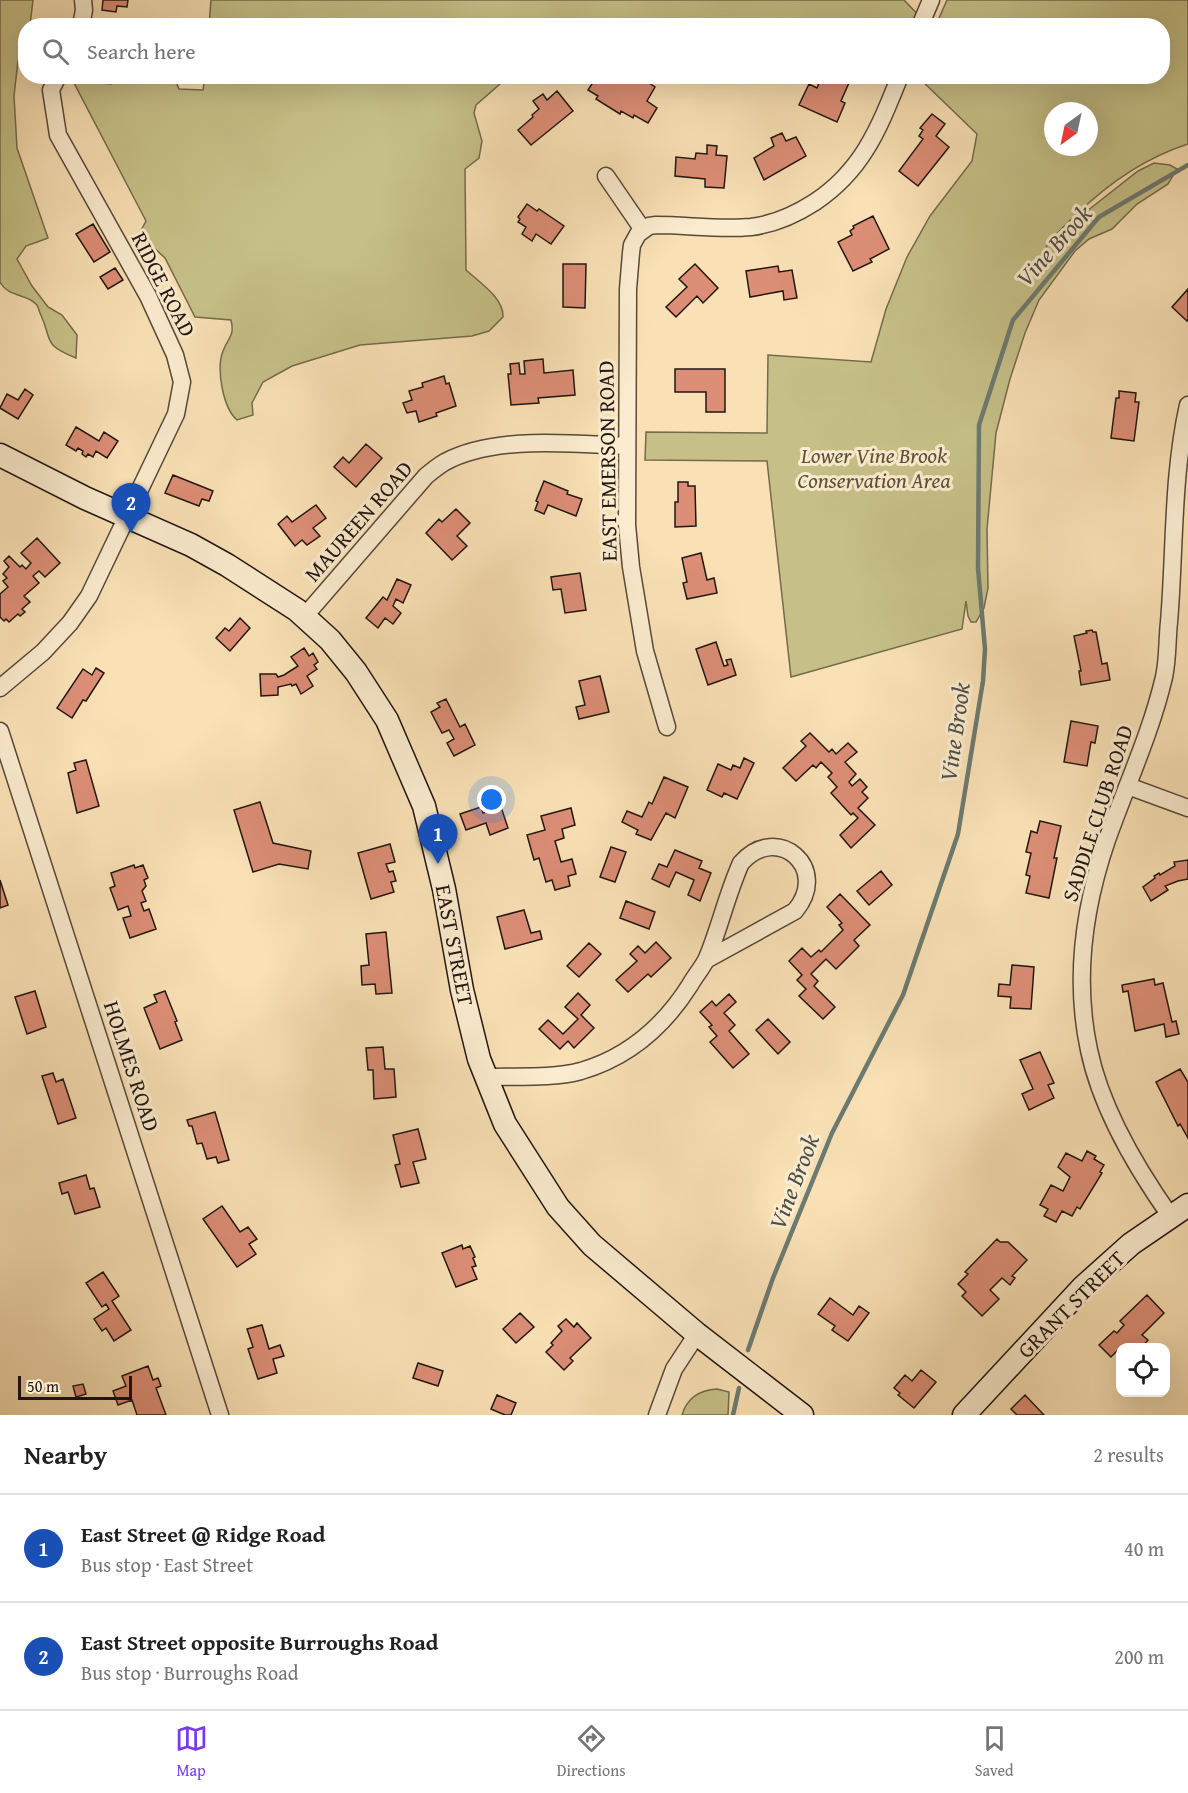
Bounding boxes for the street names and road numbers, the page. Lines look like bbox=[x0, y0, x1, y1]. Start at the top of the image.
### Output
street label: RIDGE ROAD bbox=[124, 226, 204, 342]
street label: EAST EMERSON ROAD bbox=[589, 360, 625, 562]
street label: MAUREEN ROAD bbox=[296, 453, 420, 589]
street label: SADDLE CLUB ROAD bbox=[1053, 721, 1141, 905]
street label: EAST STREET bbox=[428, 882, 482, 1008]
street label: HOLMES ROAD bbox=[96, 997, 168, 1135]
street label: GRANT STREET bbox=[1010, 1243, 1132, 1365]

